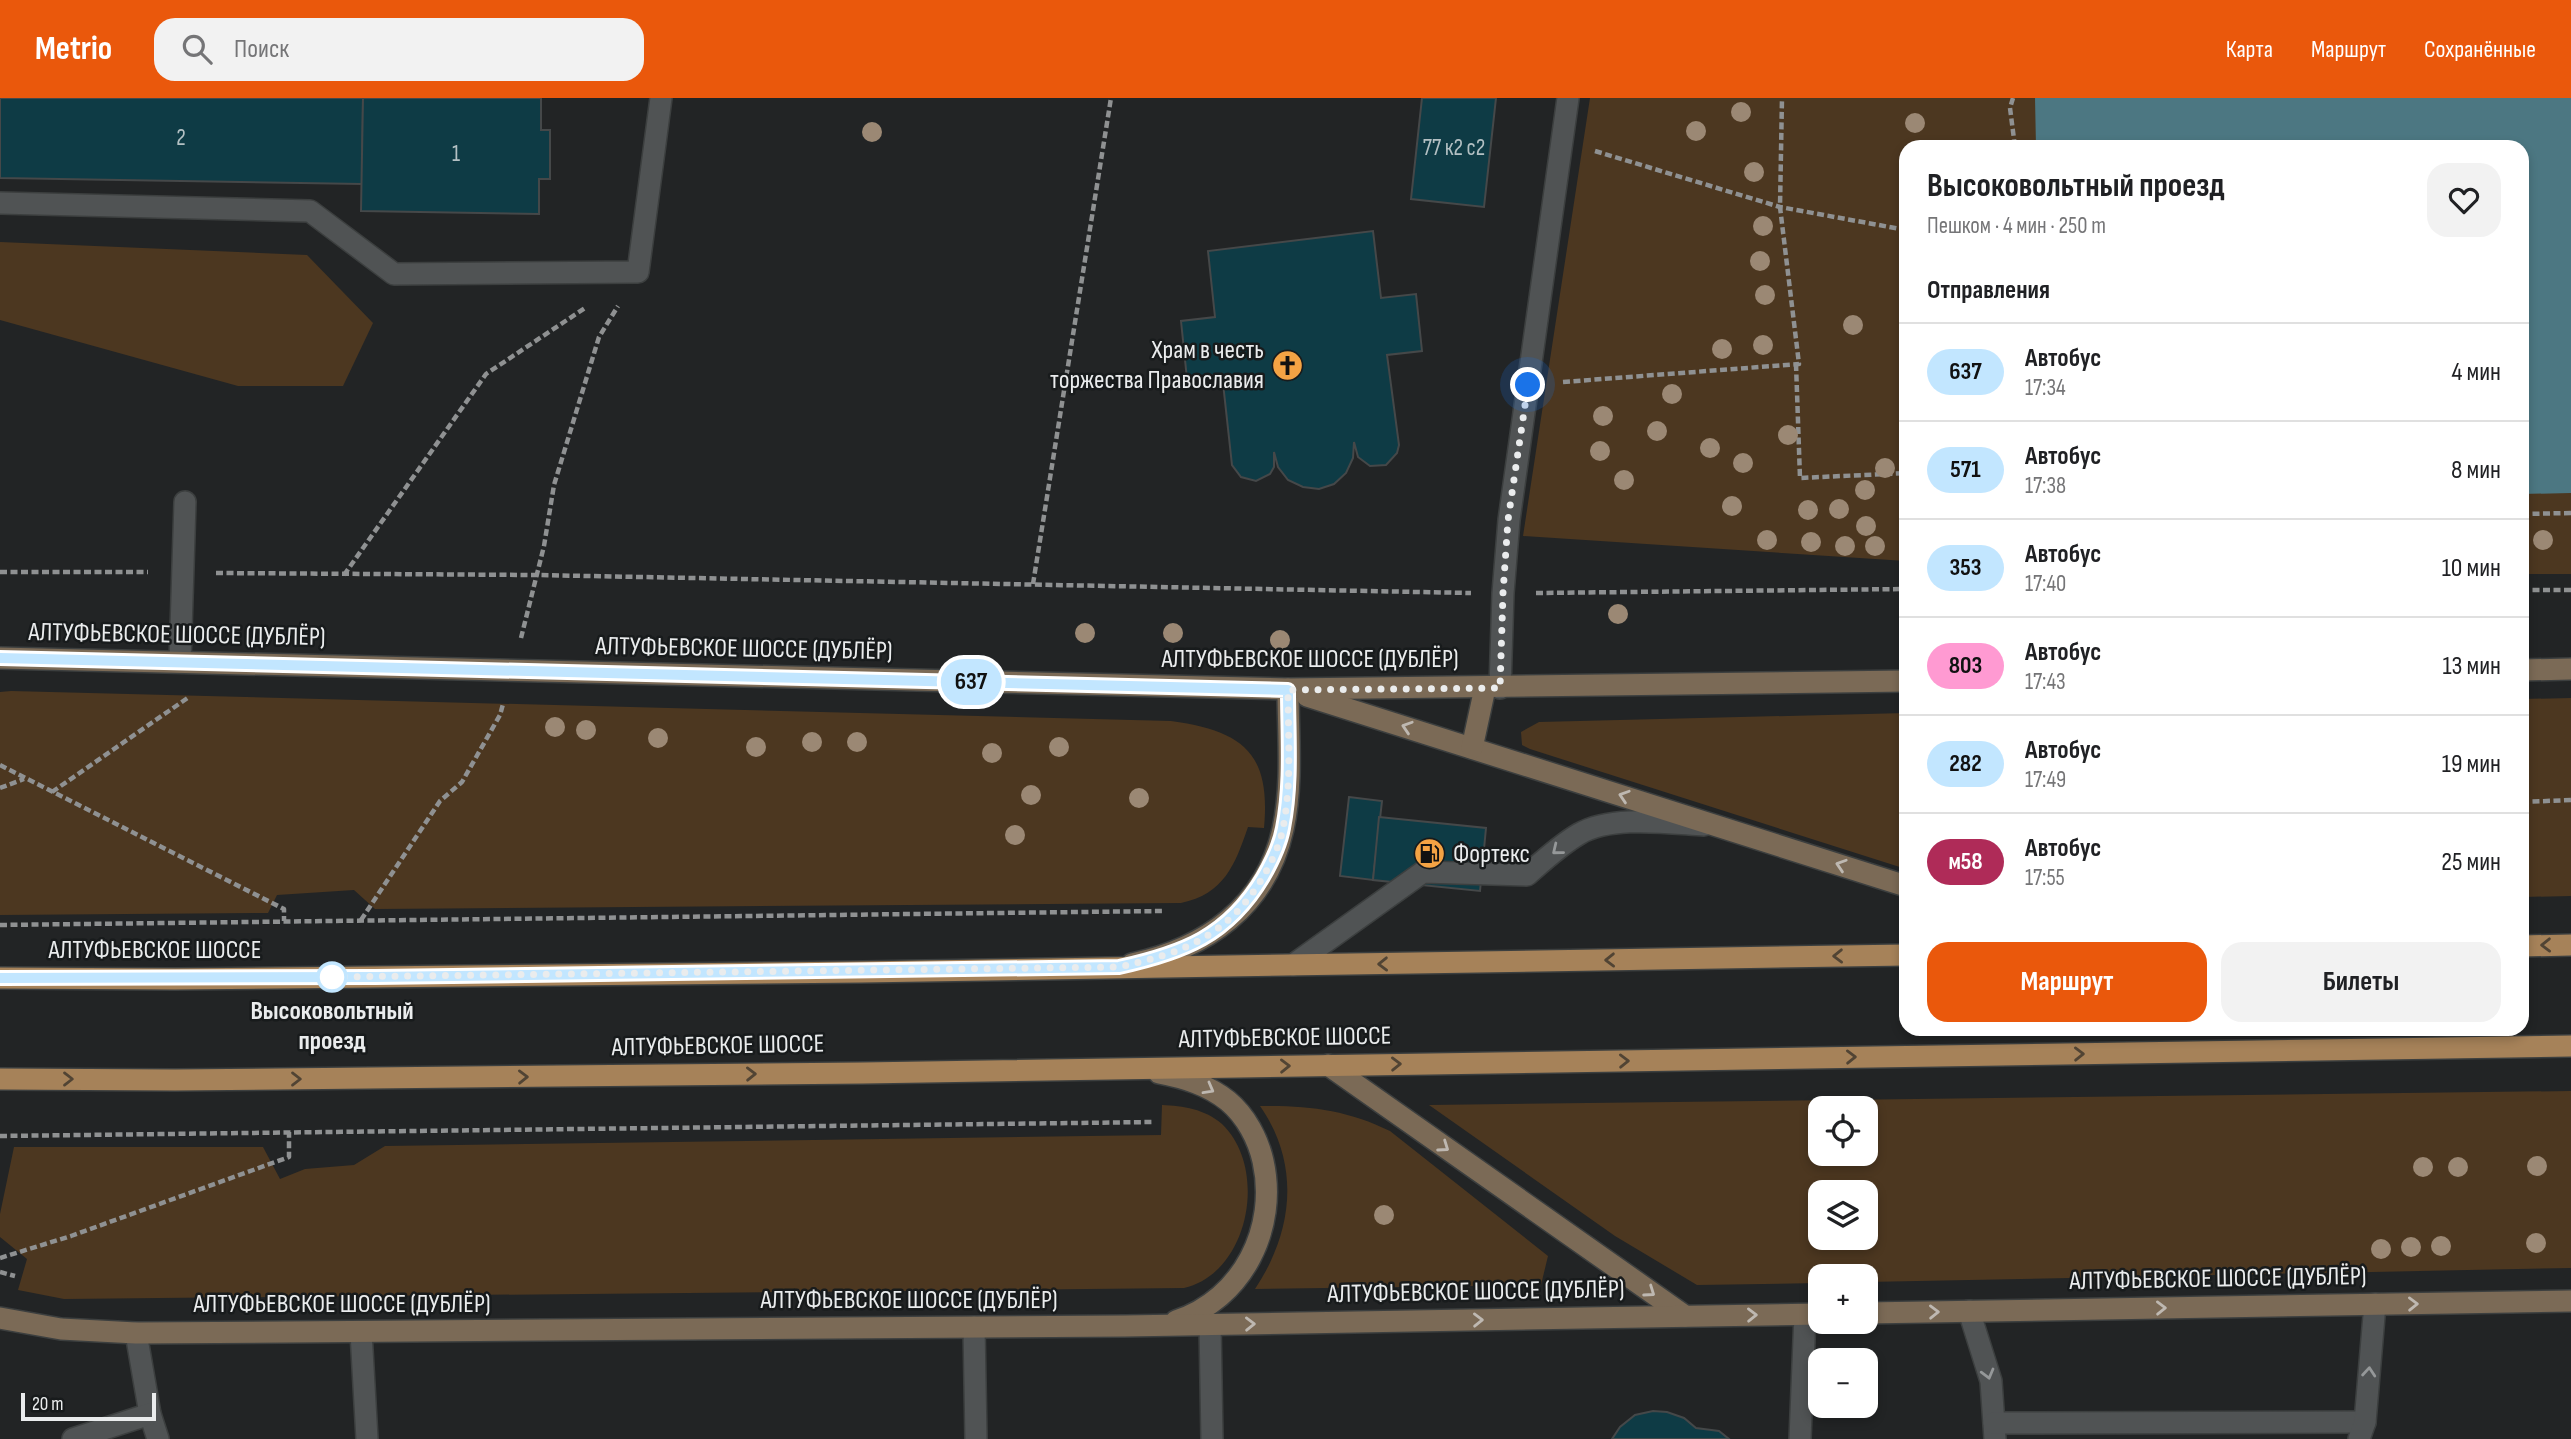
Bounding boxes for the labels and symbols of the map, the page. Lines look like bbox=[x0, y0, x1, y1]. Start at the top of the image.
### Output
house number: 2 bbox=[176, 124, 186, 152]
house number: 77 к2 с2 bbox=[1423, 134, 1485, 162]
house number: 1 bbox=[452, 140, 460, 168]
place label: Храм в честь торжества Православия bbox=[1050, 335, 1264, 396]
church icon: Храм в честь торжества Православия bbox=[1270, 348, 1304, 382]
your location bbox=[1510, 367, 1545, 402]
street label: АЛТУФЬЕВСКОЕ ШОССЕ (ДУБЛЁР) bbox=[27, 617, 326, 653]
street label: АЛТУФЬЕВСКОЕ ШОССЕ (ДУБЛЁР) bbox=[594, 631, 893, 667]
street label: АЛТУФЬЕВСКОЕ ШОССЕ (ДУБЛЁР) bbox=[1160, 644, 1459, 675]
line badge: 637 bbox=[931, 659, 1011, 705]
one-way arrow bbox=[1401, 721, 1413, 736]
one-way arrow bbox=[1618, 790, 1630, 805]
fuel station icon: Фортекс bbox=[1413, 837, 1447, 871]
place label: Фортекс bbox=[1453, 839, 1530, 870]
one-way arrow bbox=[1553, 842, 1566, 854]
one-way arrow bbox=[1835, 859, 1847, 873]
street label: АЛТУФЬЕВСКОЕ ШОССЕ bbox=[48, 935, 261, 966]
one-way arrow bbox=[2541, 938, 2552, 953]
one-way arrow bbox=[1832, 949, 1843, 964]
one-way arrow bbox=[1604, 952, 1615, 968]
one-way arrow bbox=[1377, 956, 1388, 971]
marker: Высоковольтный проезд bbox=[317, 962, 347, 992]
place label: Высоковольтный проезд bbox=[250, 996, 414, 1057]
street label: АЛТУФЬЕВСКОЕ ШОССЕ bbox=[1177, 1021, 1392, 1055]
street label: АЛТУФЬЕВСКОЕ ШОССЕ bbox=[610, 1029, 825, 1063]
one-way arrow bbox=[2074, 1046, 2085, 1062]
one-way arrow bbox=[1847, 1049, 1857, 1065]
one-way arrow bbox=[1619, 1053, 1630, 1069]
one-way arrow bbox=[1392, 1056, 1402, 1072]
one-way arrow bbox=[1281, 1058, 1291, 1074]
one-way arrow bbox=[746, 1066, 756, 1082]
one-way arrow bbox=[518, 1069, 529, 1084]
one-way arrow bbox=[291, 1071, 301, 1087]
one-way arrow bbox=[63, 1072, 74, 1087]
one-way arrow bbox=[1201, 1081, 1214, 1094]
one-way arrow bbox=[1436, 1139, 1449, 1151]
street label: АЛТУФЬЕВСКОЕ ШОССЕ (ДУБЛЁР) bbox=[2068, 1261, 2367, 1297]
street label: АЛТУФЬЕВСКОЕ ШОССЕ (ДУБЛЁР) bbox=[1326, 1274, 1625, 1310]
one-way arrow bbox=[1642, 1284, 1655, 1296]
street label: АЛТУФЬЕВСКОЕ ШОССЕ (ДУБЛЁР) bbox=[759, 1285, 1058, 1316]
street label: АЛТУФЬЕВСКОЕ ШОССЕ (ДУБЛЁР) bbox=[192, 1289, 491, 1320]
one-way arrow bbox=[2408, 1296, 2419, 1312]
one-way arrow bbox=[2156, 1300, 2167, 1316]
one-way arrow bbox=[1929, 1304, 1939, 1320]
one-way arrow bbox=[1748, 1307, 1758, 1323]
one-way arrow bbox=[1473, 1312, 1483, 1328]
one-way arrow bbox=[1245, 1316, 1256, 1332]
one-way arrow bbox=[2361, 1366, 2376, 1377]
one-way arrow bbox=[1980, 1368, 1995, 1380]
scale bar bbox=[21, 1390, 156, 1422]

